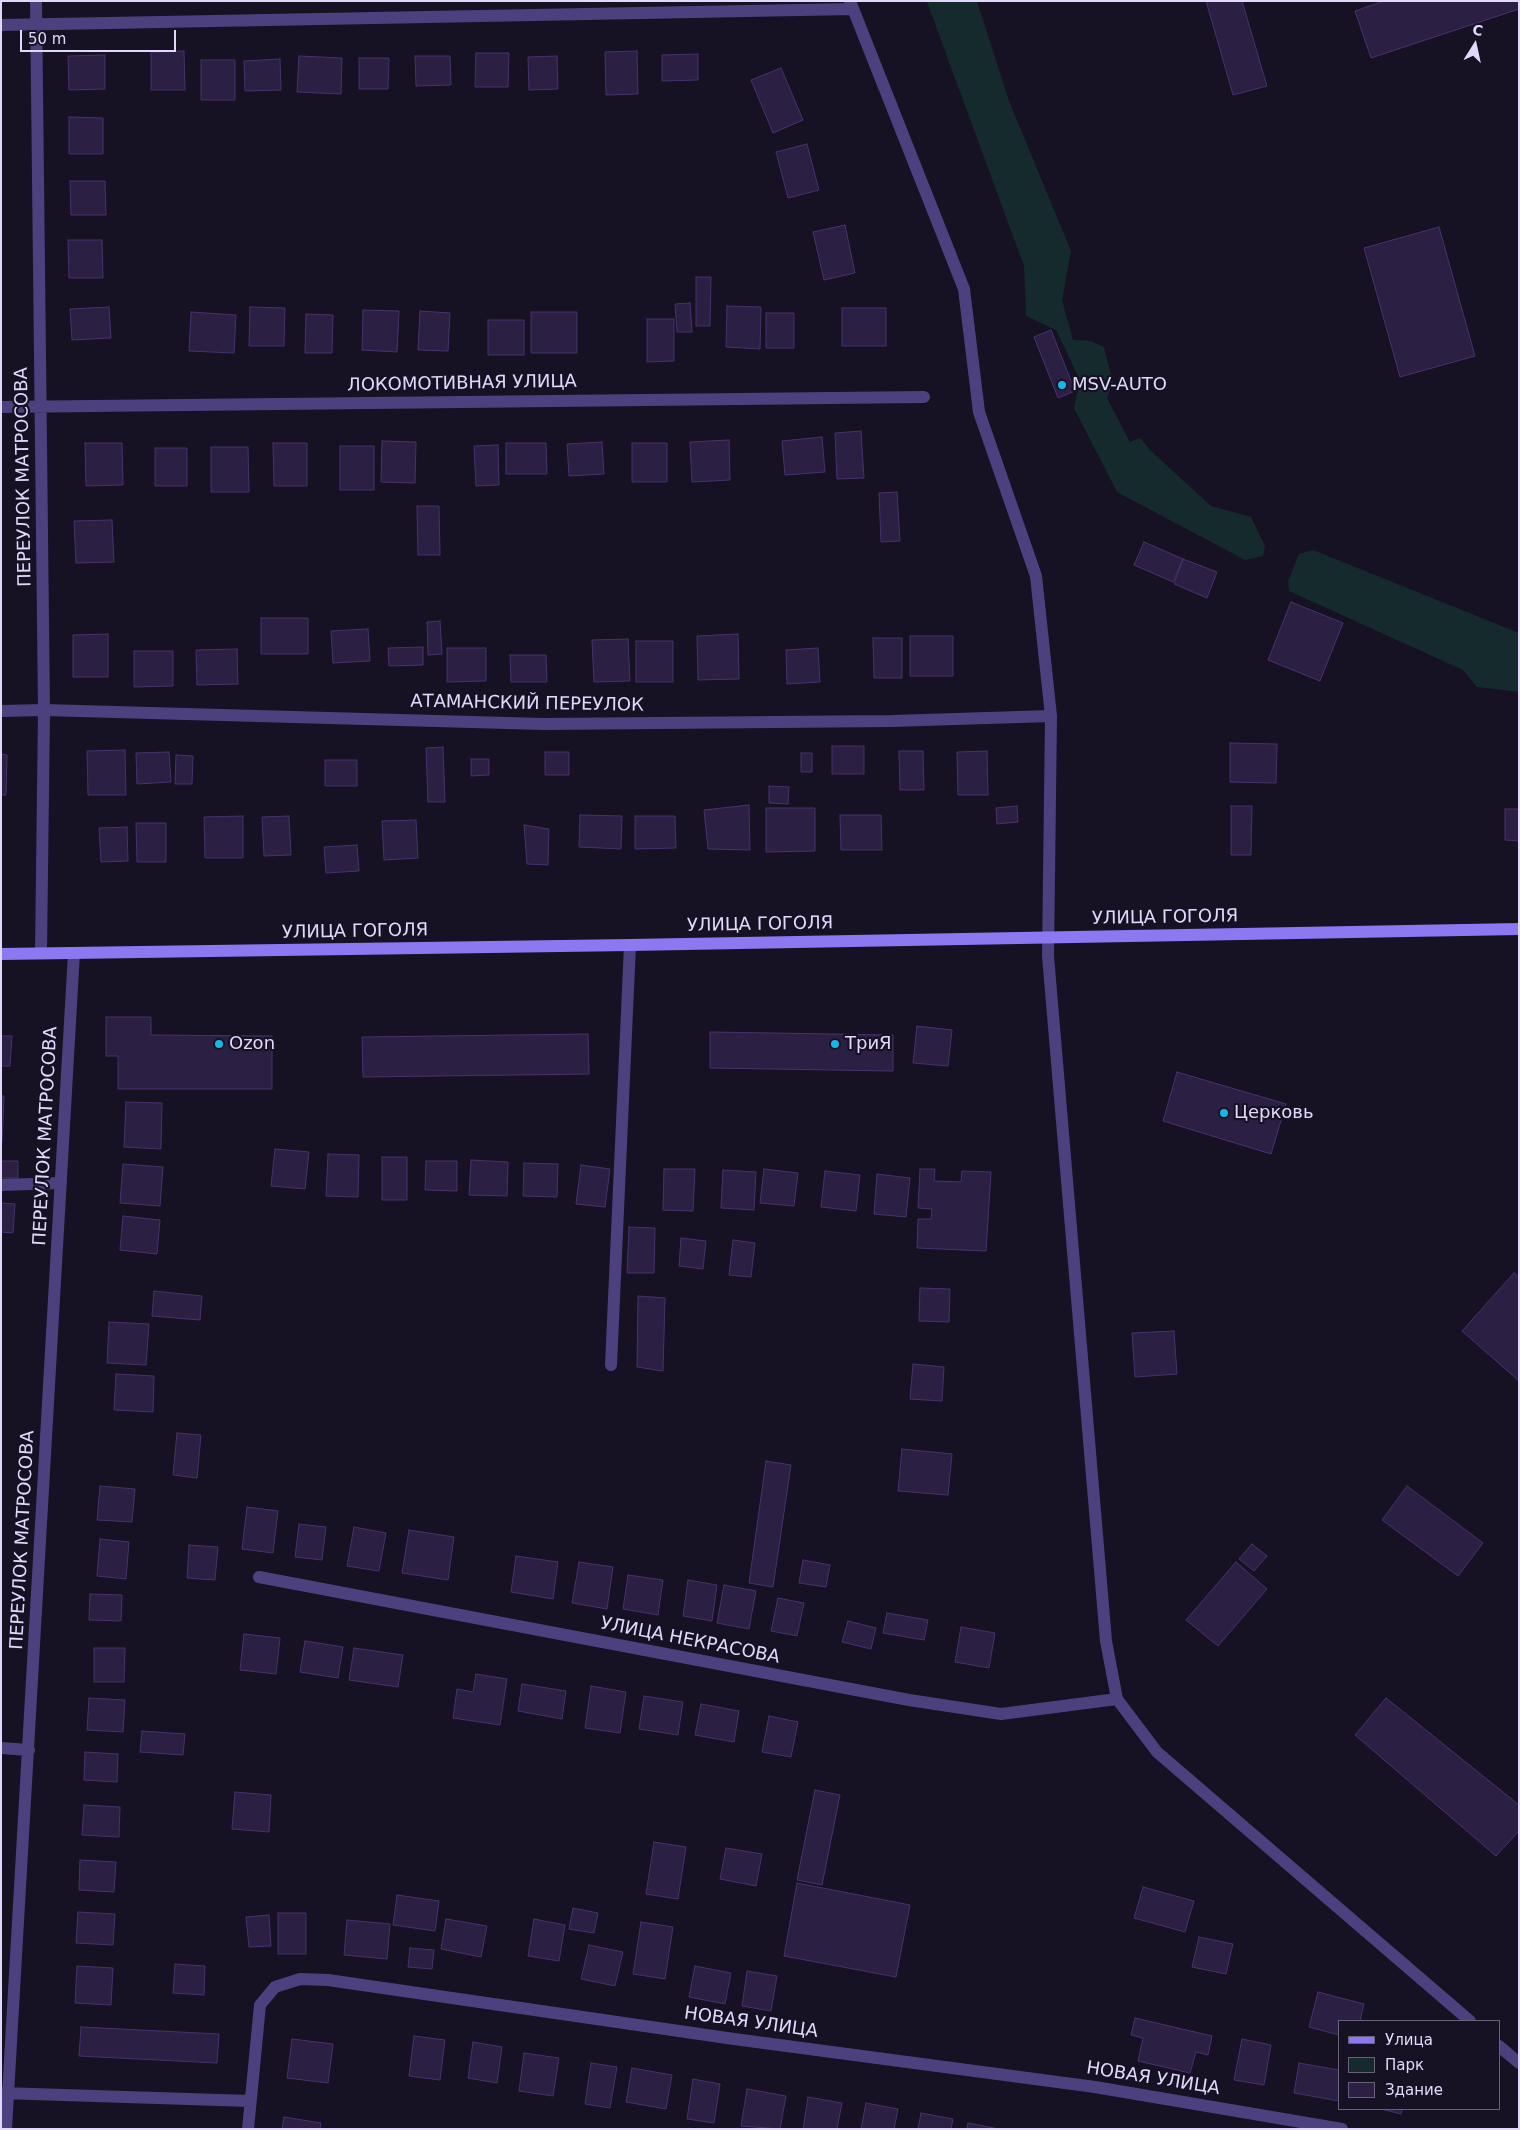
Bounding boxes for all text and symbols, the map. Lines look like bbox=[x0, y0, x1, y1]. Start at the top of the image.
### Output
scale bar bbox=[22, 20, 179, 52]
north arrow bbox=[1450, 20, 1500, 70]
text: С bbox=[1471, 21, 1484, 39]
text: 50 m bbox=[28, 30, 66, 48]
street label: ПЕРЕУЛОК МАТРОСОВА bbox=[11, 367, 37, 587]
street label: ЛОКОМОТИВНАЯ УЛИЦА bbox=[347, 371, 577, 397]
place label: MSV-AUTO bbox=[1072, 374, 1167, 396]
marker: MSV-AUTO bbox=[1056, 379, 1068, 391]
street label: АТАМАНСКИЙ ПЕРЕУЛОК bbox=[410, 691, 644, 717]
street label: УЛИЦА ГОГОЛЯ bbox=[1092, 906, 1238, 930]
street label: УЛИЦА ГОГОЛЯ bbox=[687, 913, 833, 937]
street label: УЛИЦА ГОГОЛЯ bbox=[282, 920, 428, 944]
street label: ПЕРЕУЛОК МАТРОСОВА bbox=[29, 1026, 63, 1246]
place label: Ozon bbox=[229, 1033, 275, 1055]
place label: ТриЯ bbox=[845, 1033, 892, 1055]
marker: Ozon bbox=[213, 1038, 225, 1050]
marker: ТриЯ bbox=[829, 1038, 841, 1050]
place label: Церковь bbox=[1234, 1102, 1314, 1124]
marker: Церковь bbox=[1218, 1107, 1230, 1119]
street label: ПЕРЕУЛОК МАТРОСОВА bbox=[6, 1430, 40, 1650]
street label: УЛИЦА НЕКРАСОВА bbox=[598, 1613, 782, 1669]
street label: НОВАЯ УЛИЦА bbox=[683, 2003, 819, 2043]
legend bbox=[1338, 2020, 1500, 2110]
text: Улица bbox=[1385, 2031, 1433, 2049]
text: Парк bbox=[1385, 2056, 1424, 2074]
street label: НОВАЯ УЛИЦА bbox=[1085, 2058, 1221, 2100]
text: Здание bbox=[1385, 2081, 1443, 2099]

